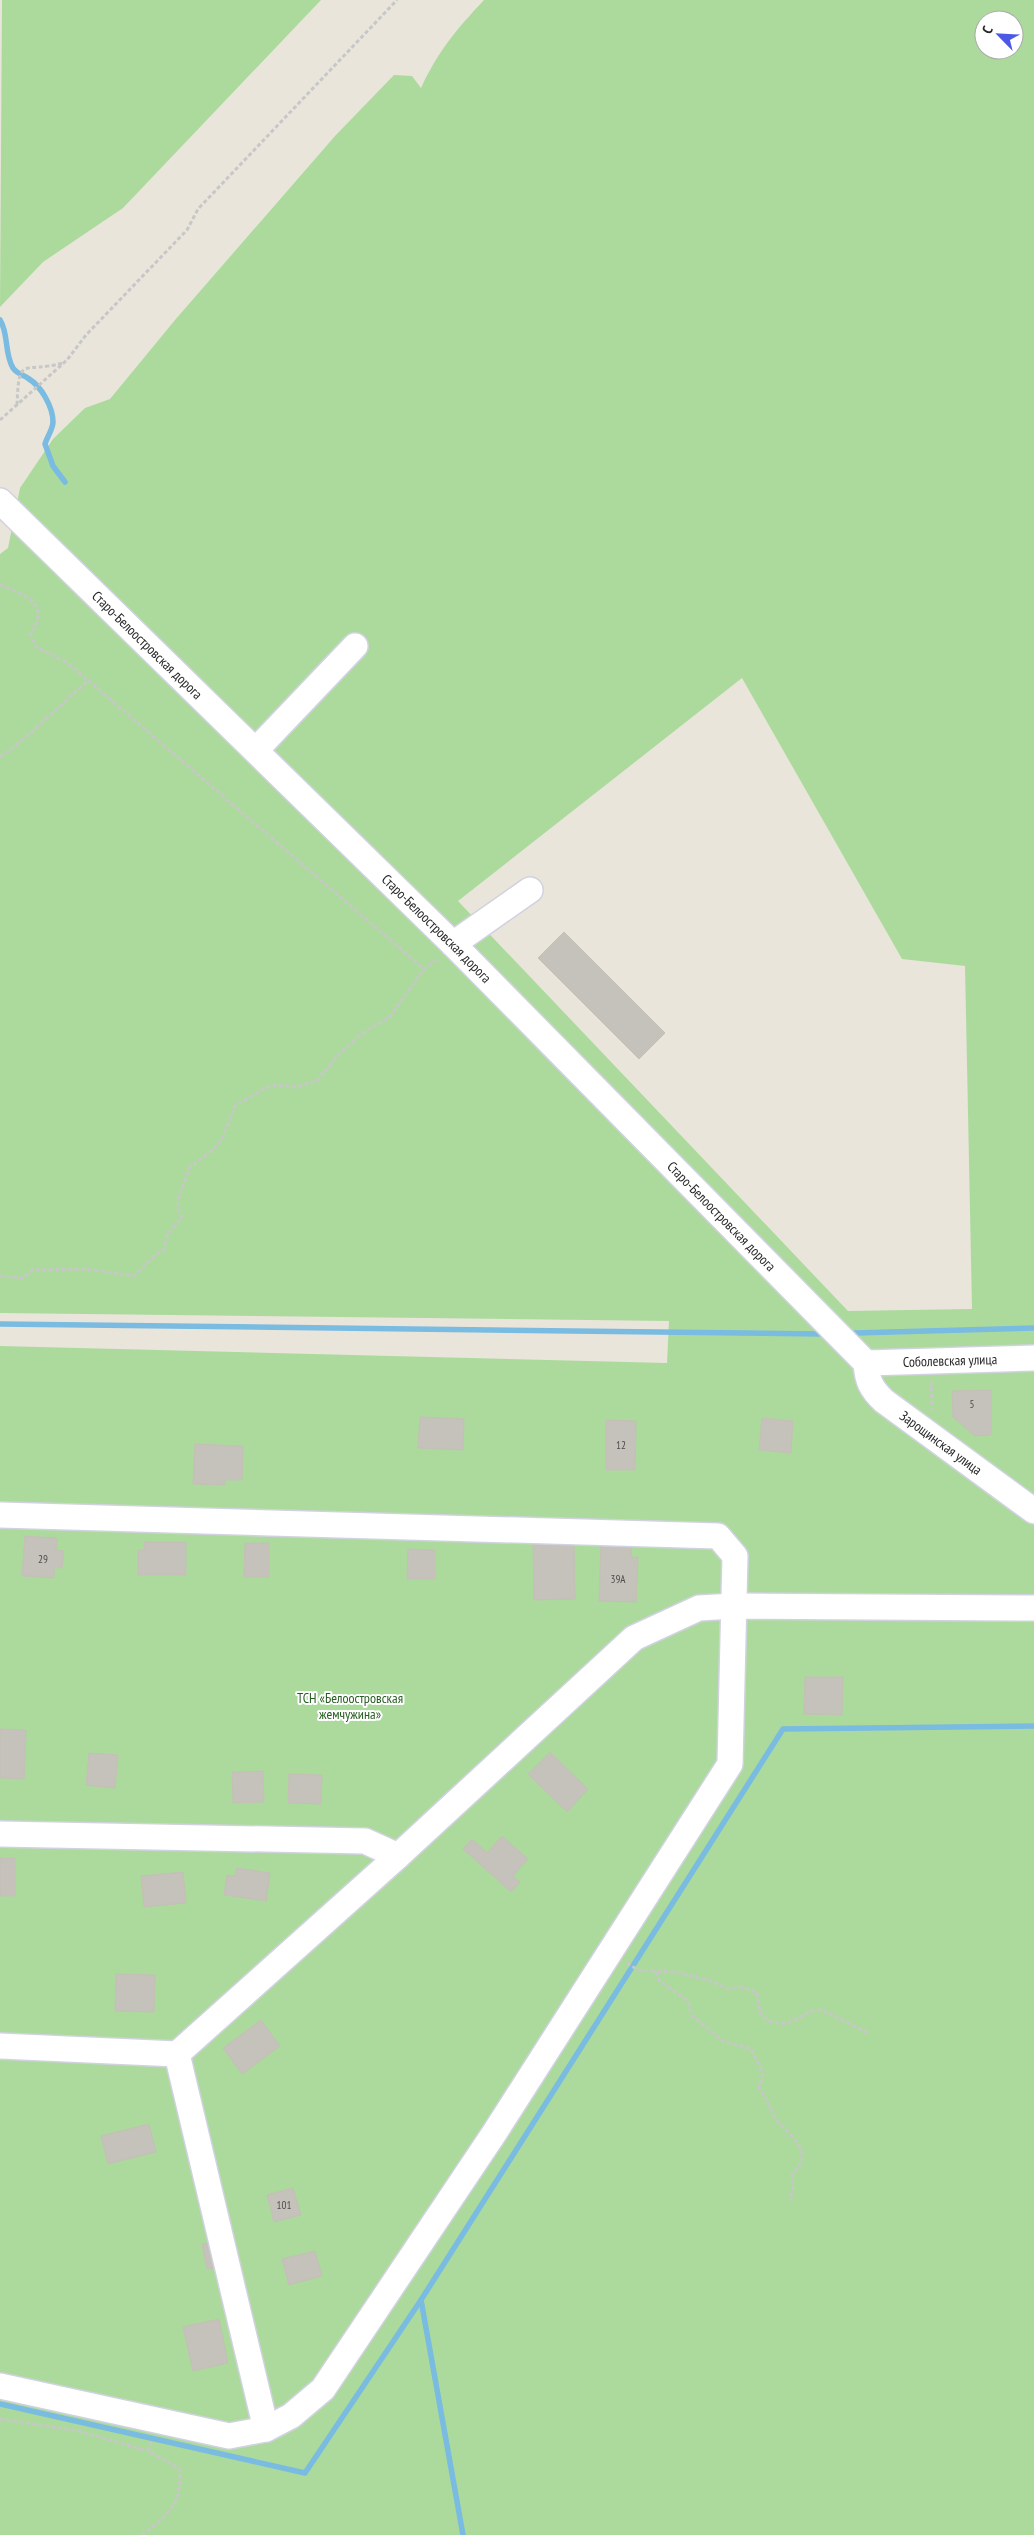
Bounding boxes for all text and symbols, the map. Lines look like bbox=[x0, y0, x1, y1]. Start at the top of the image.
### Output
north arrow bbox=[974, 10, 1024, 60]
text: С bbox=[978, 23, 997, 36]
street label: Старо-Белоостровская дорога bbox=[88, 587, 206, 703]
street label: Старо-Белоостровская дорога bbox=[378, 870, 495, 987]
street label: Старо-Белоостровская дорога bbox=[663, 1158, 780, 1275]
street label: Соболевская улица bbox=[902, 1350, 997, 1371]
house number: 5 bbox=[970, 1397, 975, 1411]
street label: Зарощинская улица bbox=[896, 1407, 986, 1479]
house number: 12 bbox=[616, 1438, 626, 1452]
house number: 29 bbox=[38, 1552, 48, 1566]
house number: 39А bbox=[610, 1572, 626, 1586]
park label: ТСН «Белоостровская жемчужина» bbox=[297, 1689, 403, 1723]
house number: 101 bbox=[277, 2198, 291, 2212]

